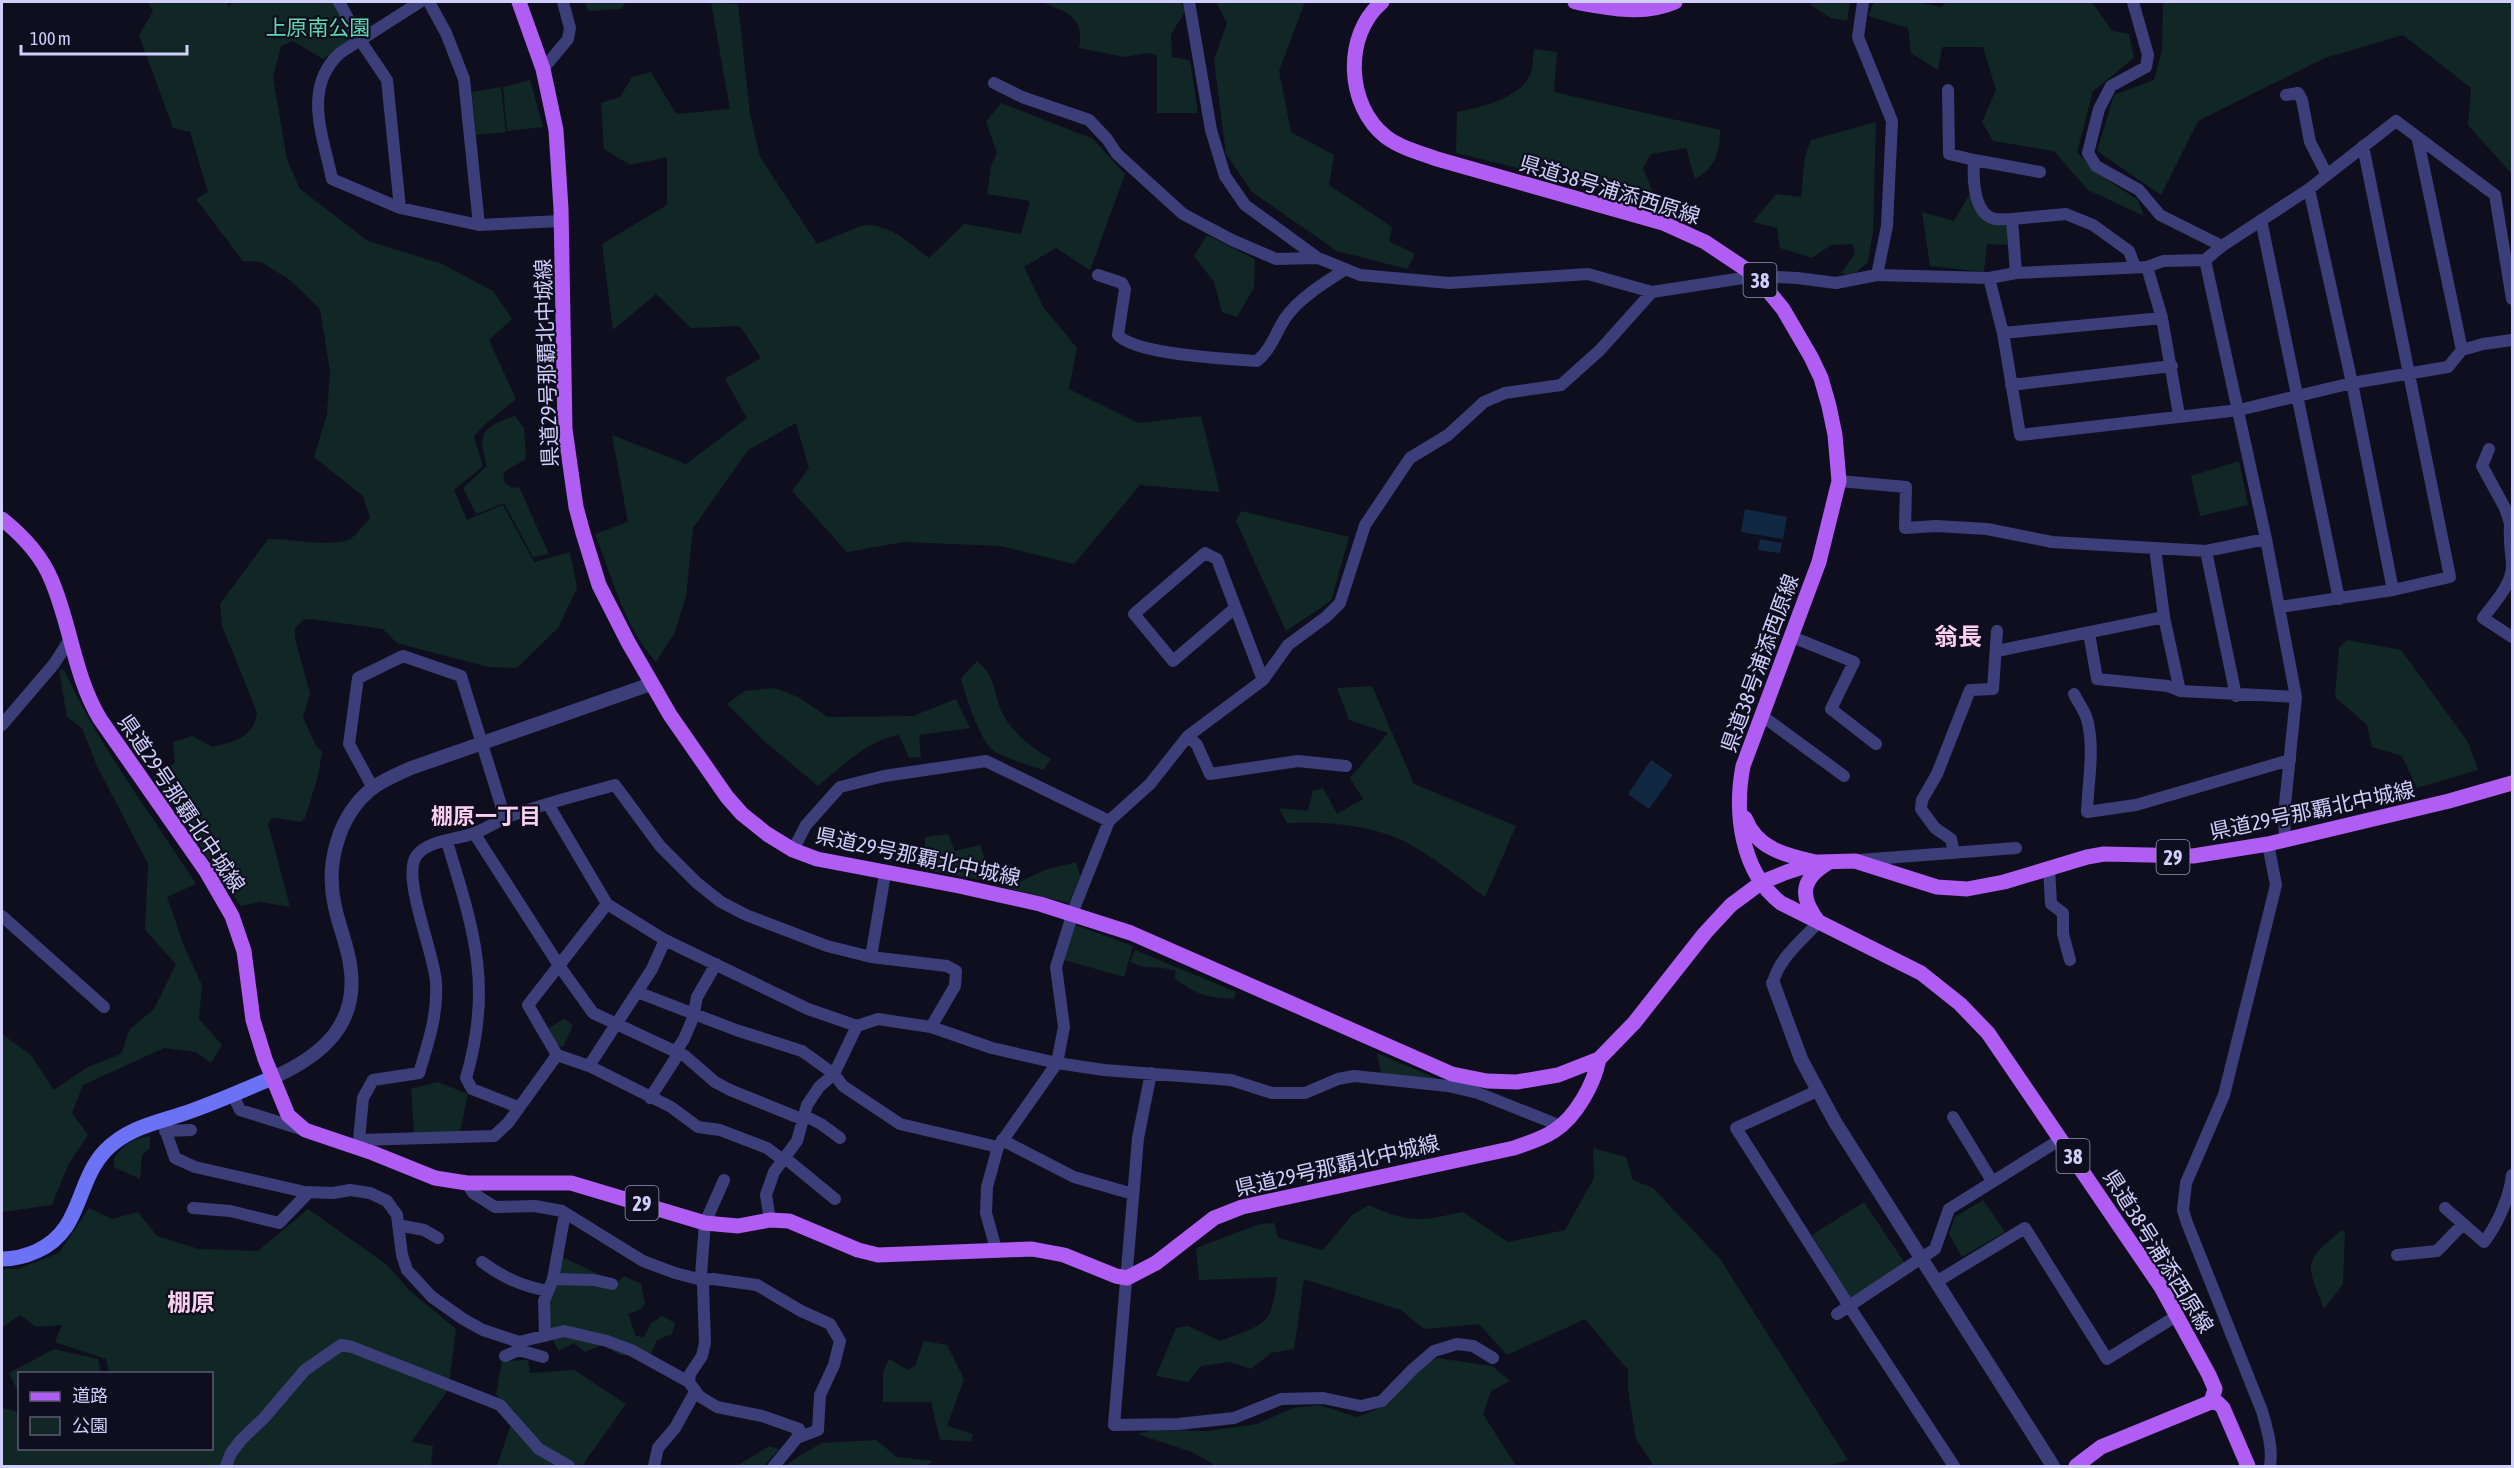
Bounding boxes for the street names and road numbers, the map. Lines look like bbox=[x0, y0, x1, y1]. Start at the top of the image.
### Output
street label: 県道38号浦添西原線 bbox=[1517, 150, 1703, 228]
street label: 県道29号那覇北中城線 bbox=[530, 258, 562, 468]
road number: 38 bbox=[1744, 263, 1776, 297]
street label: 県道38号浦添西原線 bbox=[1716, 571, 1802, 755]
street label: 県道29号那覇北中城線 bbox=[114, 710, 250, 896]
street label: 県道29号那覇北中城線 bbox=[2207, 777, 2417, 843]
street label: 県道29号那覇北中城線 bbox=[813, 823, 1023, 889]
road number: 29 bbox=[2156, 840, 2190, 874]
street label: 県道29号那覇北中城線 bbox=[1233, 1130, 1441, 1200]
road number: 38 bbox=[2056, 1139, 2090, 1173]
street label: 県道38号浦添西原線 bbox=[2099, 1165, 2219, 1337]
road number: 29 bbox=[626, 1186, 658, 1220]

